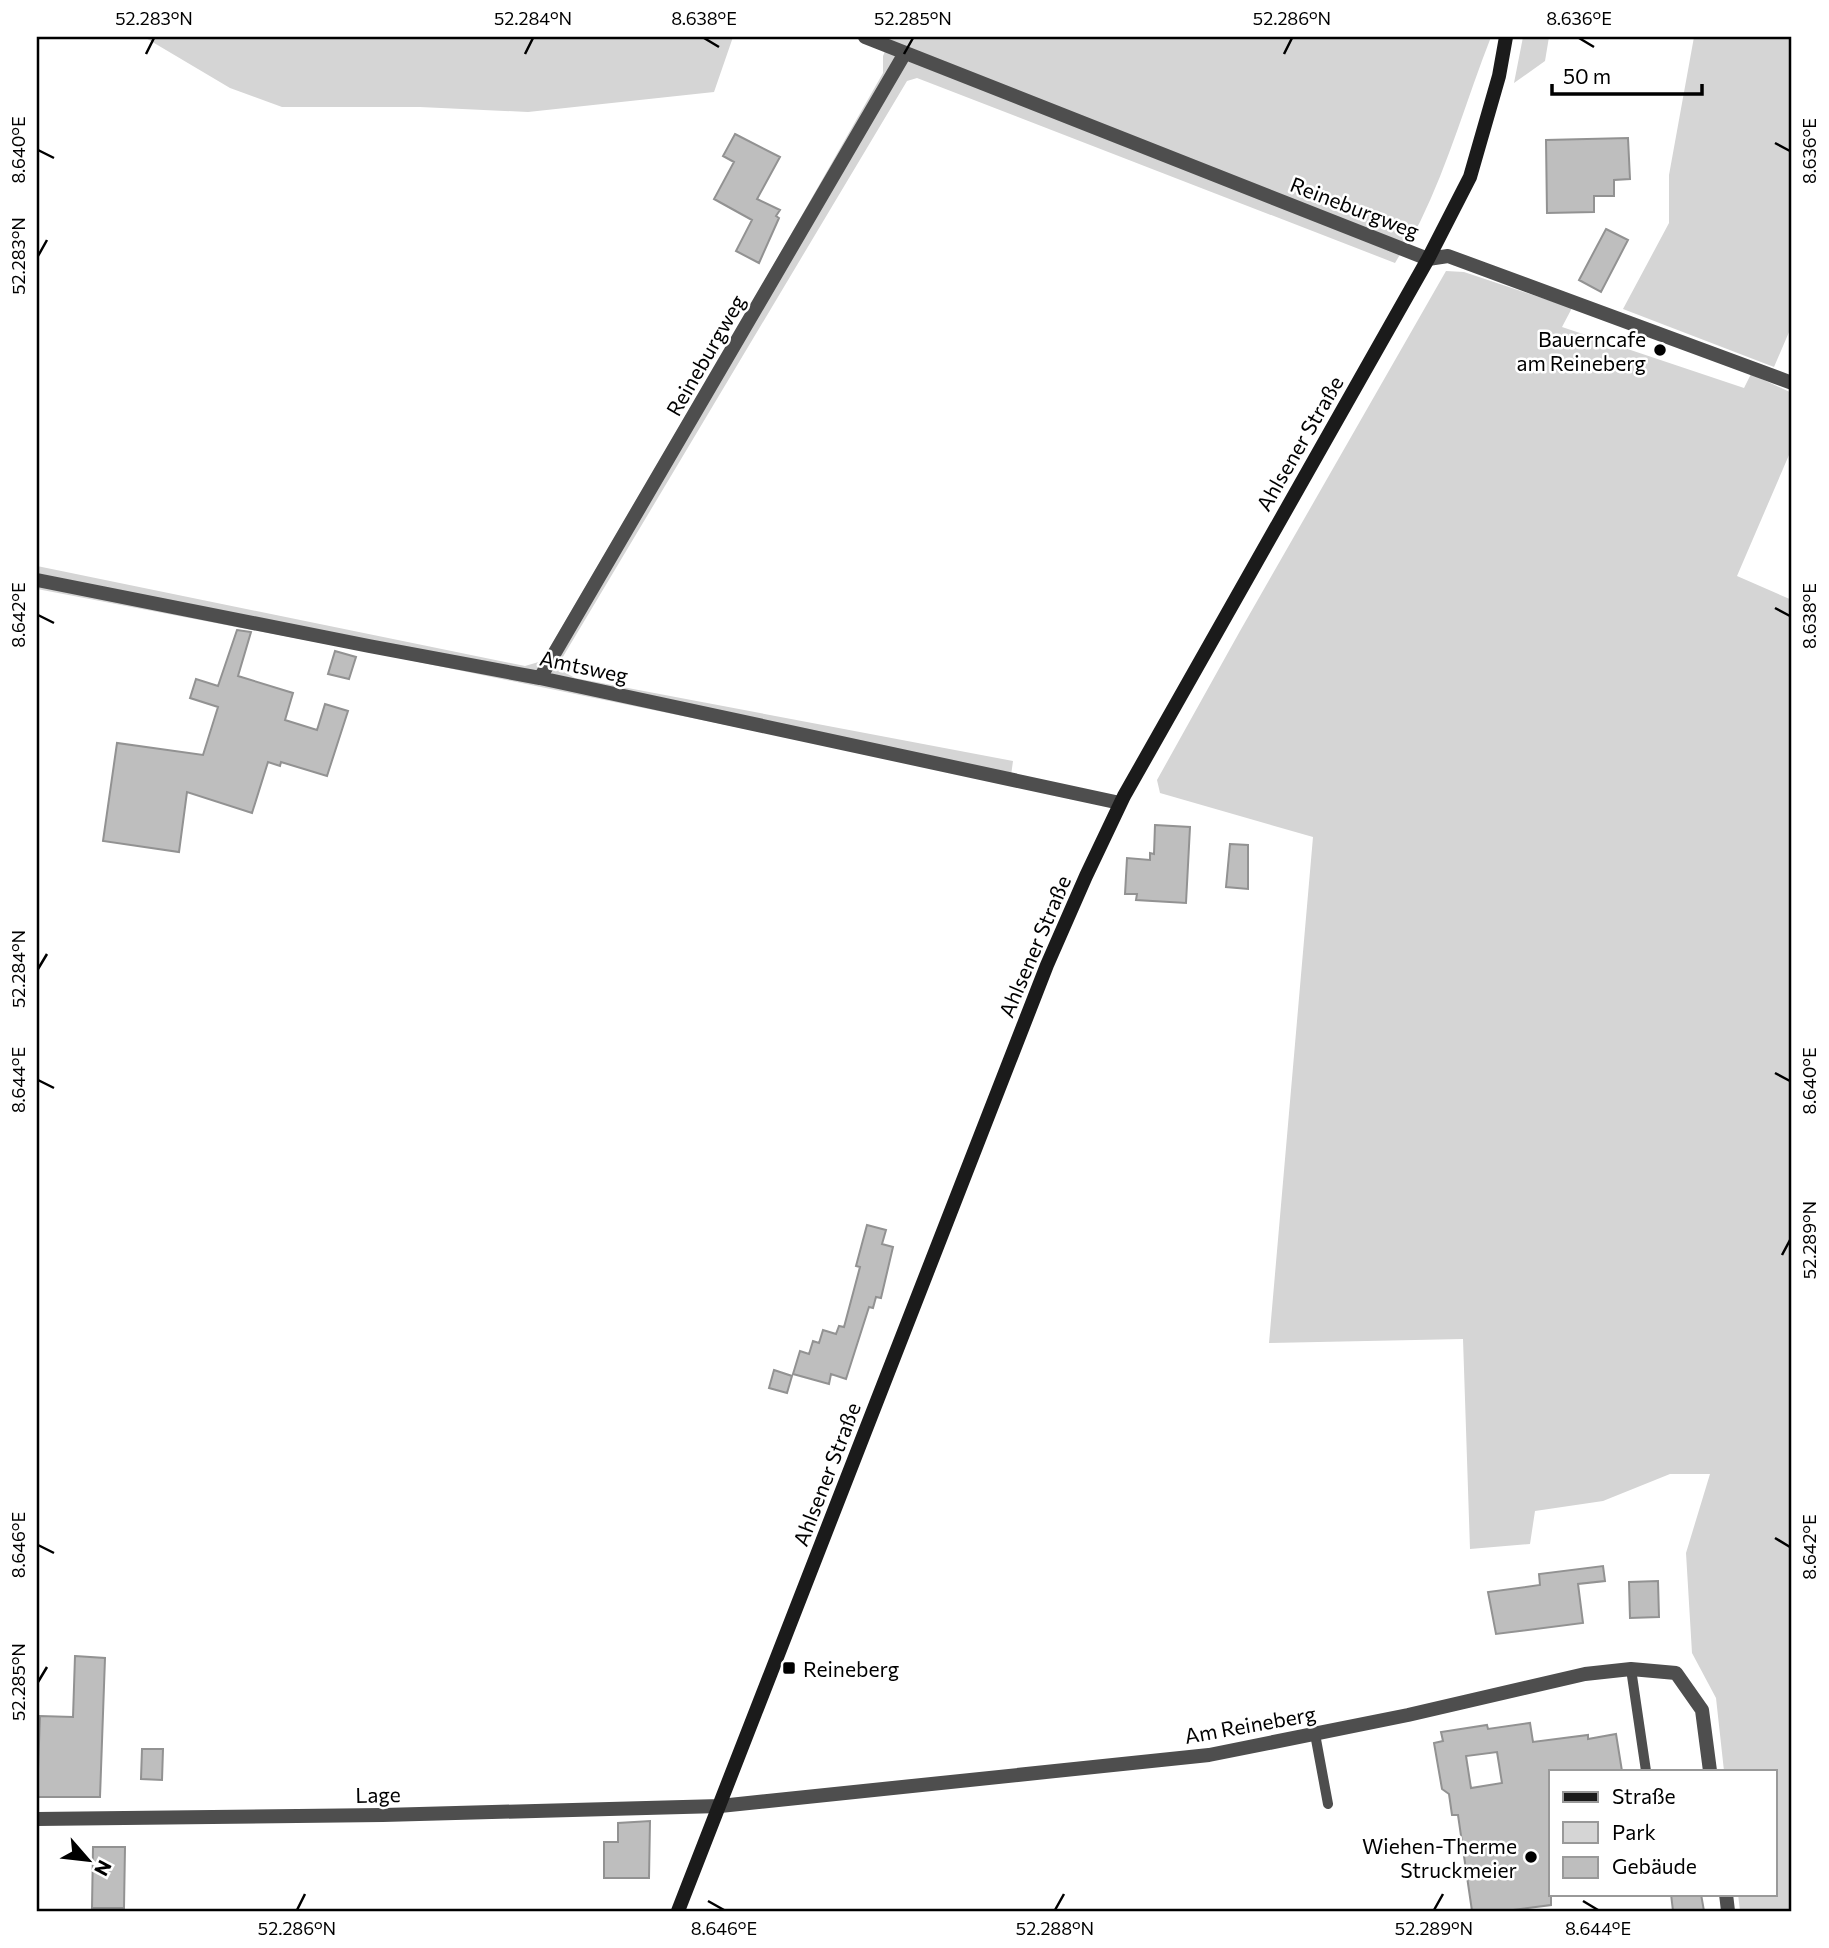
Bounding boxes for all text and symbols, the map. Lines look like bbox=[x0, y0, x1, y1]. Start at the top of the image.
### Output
text: 52.283°N bbox=[115, 7, 193, 29]
text: 52.284°N bbox=[494, 7, 572, 29]
text: 8.638°E bbox=[671, 7, 737, 29]
text: 52.285°N bbox=[874, 7, 952, 29]
text: 52.286°N bbox=[1253, 7, 1331, 29]
text: 8.636°E bbox=[1546, 7, 1612, 29]
scale bar bbox=[1552, 52, 1703, 96]
text: 50 m bbox=[1563, 63, 1611, 88]
text: 8.640°E bbox=[7, 116, 29, 184]
text: 8.636°E bbox=[1798, 118, 1820, 184]
street label: Reineburgweg bbox=[1287, 171, 1423, 243]
text: 52.283°N bbox=[7, 217, 29, 295]
street label: Reineburgweg bbox=[660, 290, 750, 420]
place label: Bauerncafe am Reineberg bbox=[1516, 326, 1646, 375]
marker: Bauerncafe am Reineberg bbox=[1652, 342, 1668, 358]
street label: Ahlsener Straße bbox=[1250, 371, 1348, 515]
text: 8.642°E bbox=[7, 582, 29, 648]
text: 8.638°E bbox=[1798, 583, 1820, 649]
street label: Amtsweg bbox=[538, 644, 630, 688]
street label: Ahlsener Straße bbox=[993, 871, 1075, 1021]
text: 52.284°N bbox=[7, 930, 29, 1008]
text: 8.644°E bbox=[7, 1047, 29, 1113]
text: 8.640°E bbox=[1798, 1047, 1820, 1115]
text: 52.289°N bbox=[1798, 1201, 1820, 1279]
street label: Ahlsener Straße bbox=[787, 1399, 865, 1549]
text: 8.646°E bbox=[7, 1512, 29, 1578]
text: 8.642°E bbox=[1798, 1514, 1820, 1580]
text: 52.285°N bbox=[7, 1643, 29, 1721]
place label: Reineberg bbox=[803, 1656, 899, 1681]
marker: Reineberg bbox=[781, 1660, 797, 1676]
street label: Am Reineberg bbox=[1182, 1700, 1318, 1748]
legend bbox=[1549, 1770, 1776, 1896]
street label: Lage bbox=[355, 1781, 401, 1807]
text: Straße bbox=[1612, 1783, 1676, 1808]
text: Park bbox=[1612, 1819, 1656, 1844]
north arrow bbox=[52, 1826, 122, 1896]
place label: Wiehen-Therme Struckmeier bbox=[1362, 1833, 1517, 1882]
marker: Wiehen-Therme Struckmeier bbox=[1523, 1849, 1539, 1865]
text: Gebäude bbox=[1612, 1853, 1697, 1878]
text: N bbox=[90, 1857, 117, 1880]
text: 52.286°N bbox=[258, 1917, 336, 1939]
text: 8.646°E bbox=[691, 1917, 757, 1939]
text: 52.288°N bbox=[1016, 1917, 1094, 1939]
text: 52.289°N bbox=[1395, 1917, 1473, 1939]
text: 8.644°E bbox=[1565, 1917, 1631, 1939]

